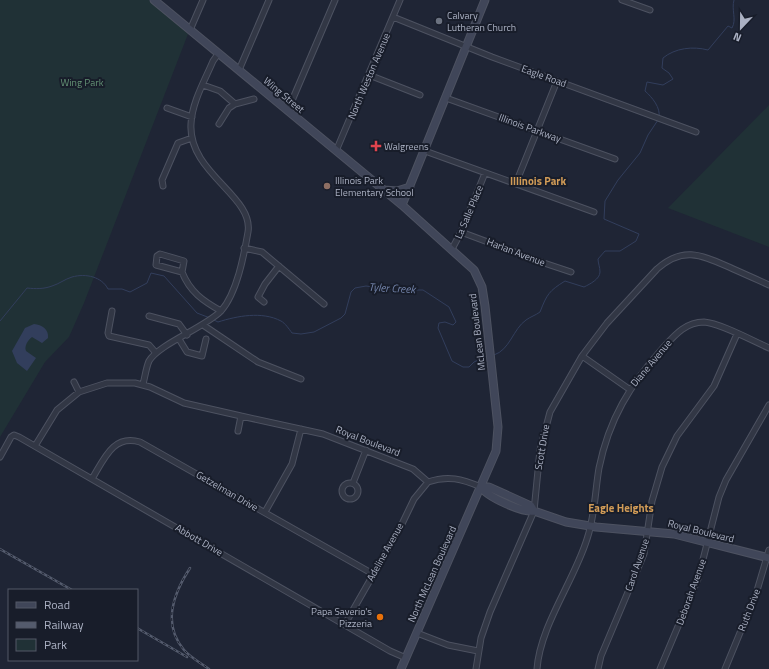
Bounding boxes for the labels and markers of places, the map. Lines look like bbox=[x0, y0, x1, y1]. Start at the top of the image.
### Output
place label: Calvary Lutheran Church bbox=[447, 8, 516, 35]
marker: Calvary Lutheran Church bbox=[434, 16, 444, 26]
place label: Walgreens bbox=[384, 139, 429, 154]
marker: Walgreens bbox=[371, 141, 381, 151]
place label: Illinois Park Elementary School bbox=[335, 173, 414, 200]
marker: Illinois Park Elementary School bbox=[322, 181, 332, 191]
place label: Papa Saverio's Pizzeria bbox=[311, 604, 372, 631]
marker: Papa Saverio's Pizzeria bbox=[375, 612, 385, 622]

